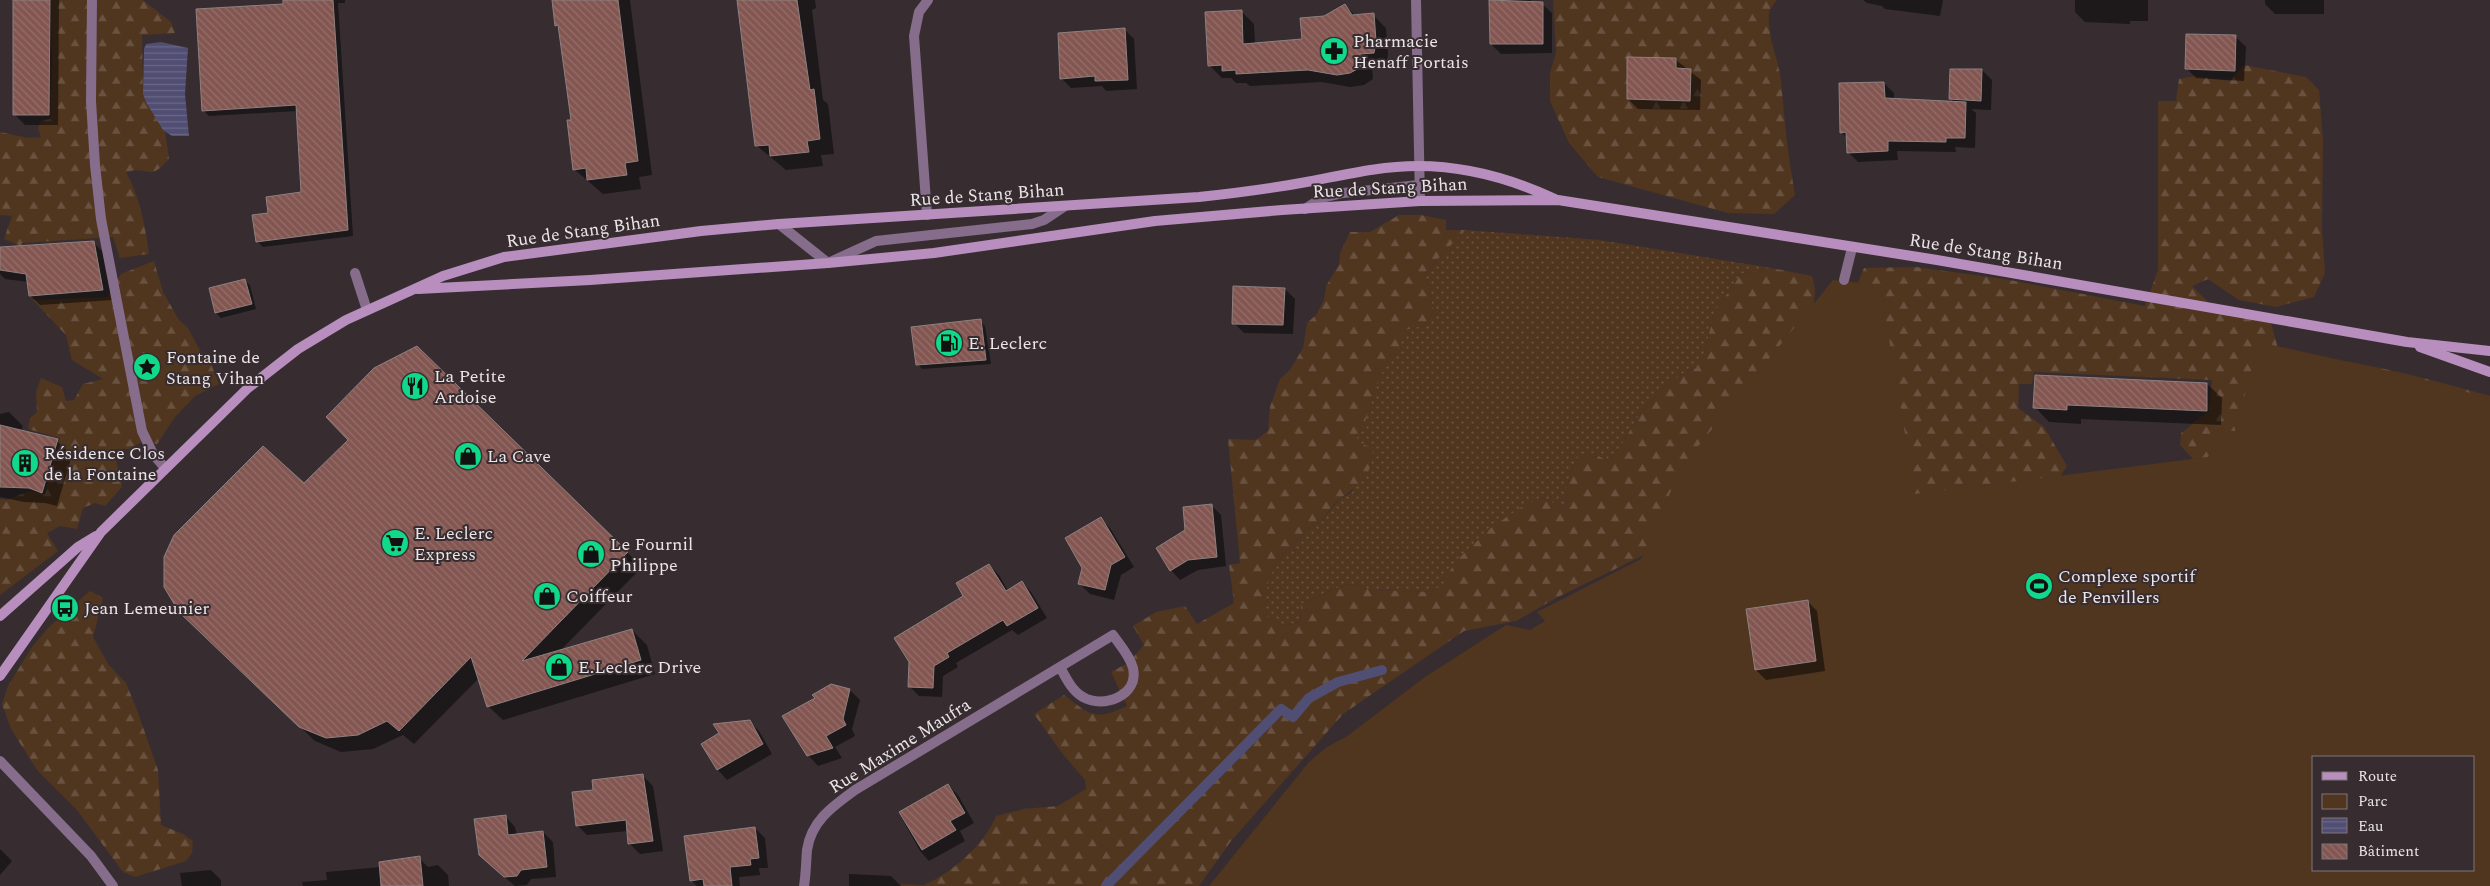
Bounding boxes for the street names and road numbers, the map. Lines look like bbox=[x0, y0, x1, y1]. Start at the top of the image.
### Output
street label: Rue de Stang Bihan bbox=[1312, 170, 1468, 206]
street label: Rue de Stang Bihan bbox=[909, 176, 1065, 214]
street label: Rue de Stang Bihan bbox=[504, 207, 662, 255]
street label: Rue de Stang Bihan bbox=[1907, 227, 2065, 277]
street label: Rue Maxime Maufra bbox=[824, 691, 976, 801]

